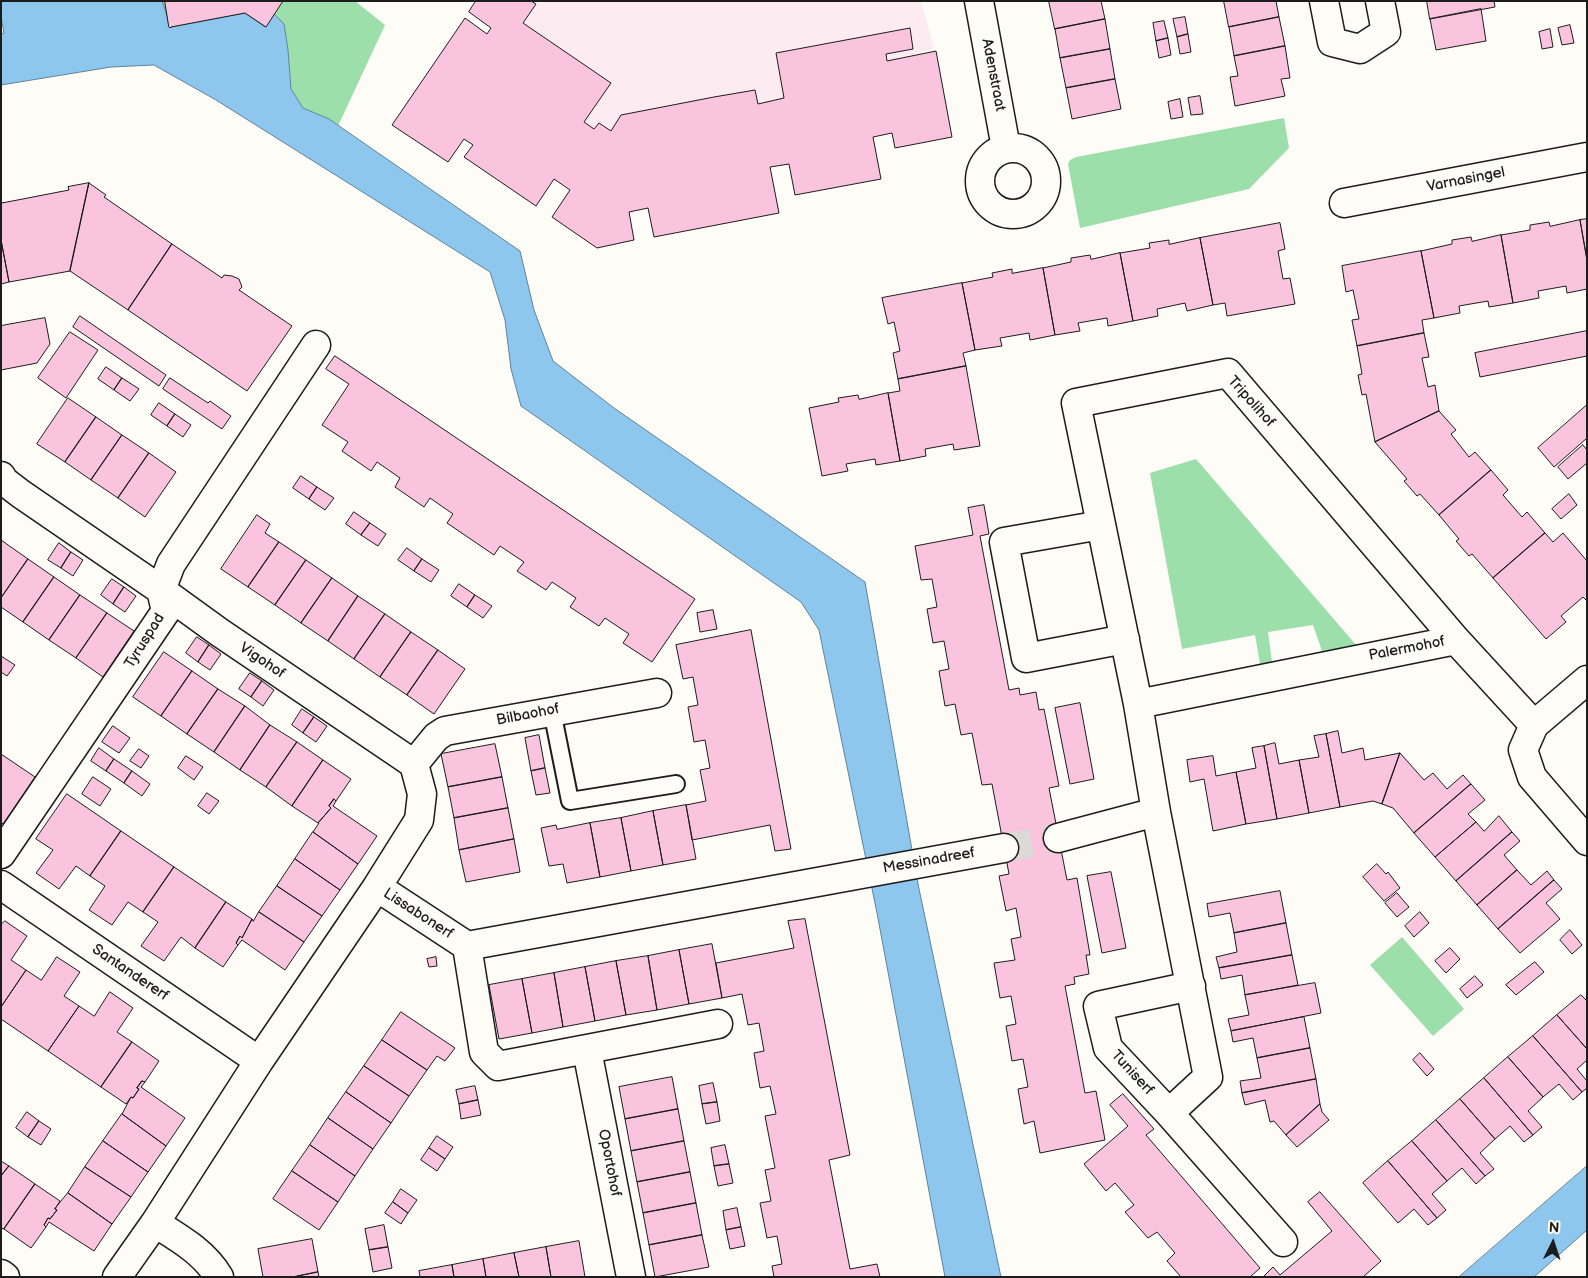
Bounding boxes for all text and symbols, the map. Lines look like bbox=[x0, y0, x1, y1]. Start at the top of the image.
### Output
street label: Adenstraat bbox=[977, 37, 1009, 113]
street label: Varnasingel bbox=[1425, 164, 1507, 196]
street label: Tripolihof bbox=[1223, 373, 1279, 431]
street label: Tyruspad bbox=[121, 610, 169, 672]
street label: Palermohof bbox=[1367, 633, 1447, 665]
street label: Vigohof bbox=[236, 639, 288, 683]
street label: Bilbaohof bbox=[495, 700, 561, 730]
street label: Messinadreef bbox=[882, 844, 976, 878]
street label: Lissabonerf bbox=[380, 885, 456, 943]
street label: Santandererf bbox=[88, 941, 172, 1005]
street label: Tuniserf bbox=[1107, 1047, 1157, 1099]
street label: Oportohof bbox=[594, 1128, 624, 1198]
north arrow bbox=[1528, 1218, 1578, 1268]
text: N bbox=[1548, 1219, 1560, 1236]

